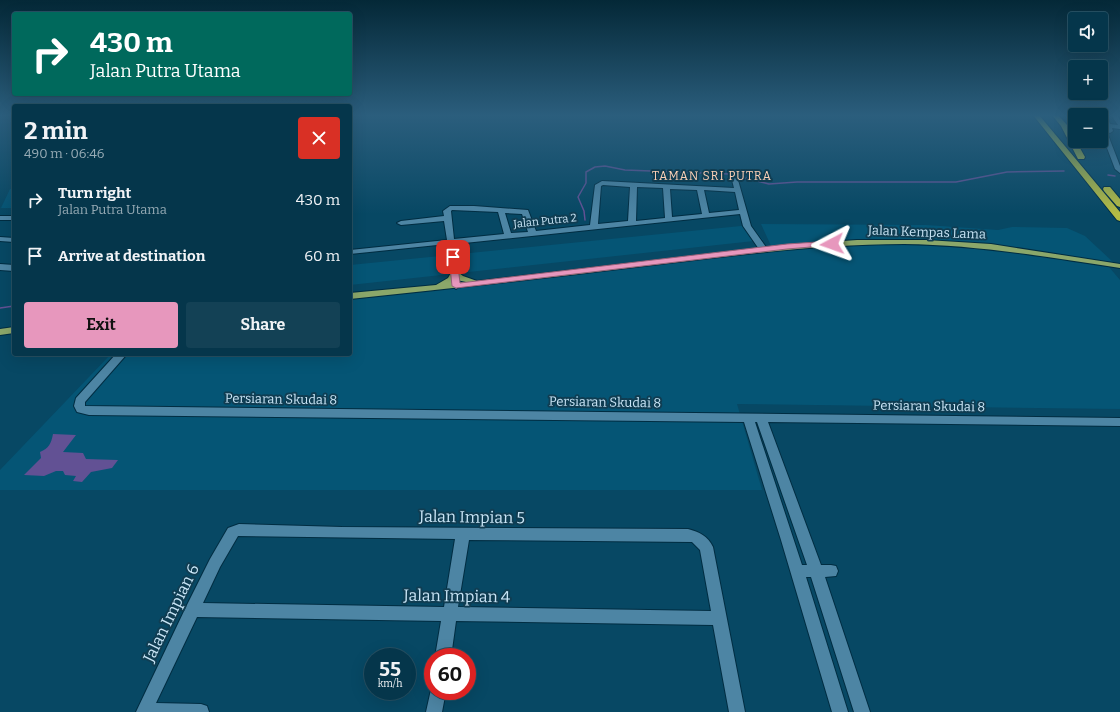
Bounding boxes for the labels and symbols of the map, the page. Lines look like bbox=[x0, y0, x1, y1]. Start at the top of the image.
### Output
district label: TAMAN SRI PUTRA bbox=[652, 169, 772, 183]
street label: Jalan Putra 2 bbox=[512, 211, 577, 231]
street label: Jalan Kempas Lama bbox=[867, 222, 986, 242]
position arrow bbox=[811, 223, 853, 265]
pin bbox=[436, 240, 470, 274]
street label: Persiaran Skudai 8 bbox=[225, 391, 337, 407]
street label: Persiaran Skudai 8 bbox=[549, 394, 661, 410]
street label: Persiaran Skudai 8 bbox=[873, 398, 985, 414]
street label: Jalan Impian 5 bbox=[418, 507, 525, 527]
street label: Jalan Impian 6 bbox=[139, 561, 203, 666]
street label: Jalan Impian 4 bbox=[403, 586, 511, 606]
speed limit sign: 60 bbox=[424, 648, 476, 700]

